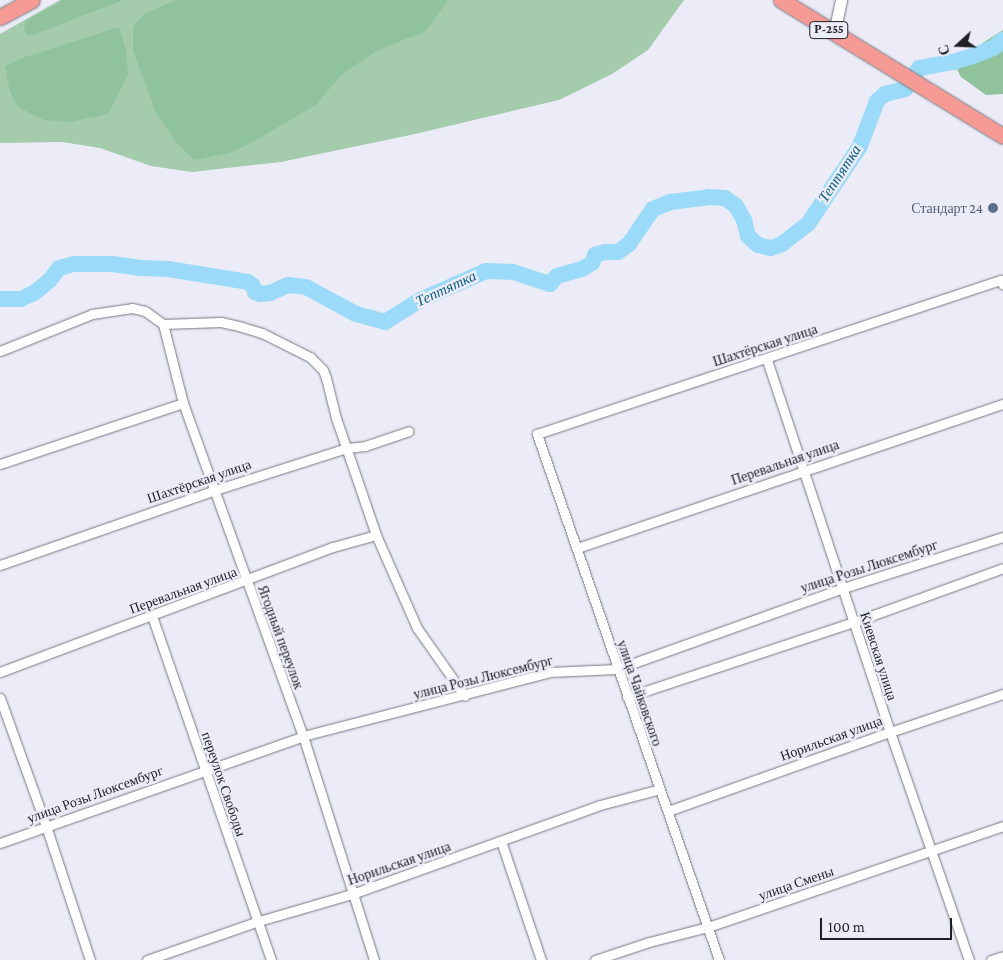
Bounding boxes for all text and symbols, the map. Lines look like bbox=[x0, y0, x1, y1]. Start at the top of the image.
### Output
road number: Р-255 bbox=[809, 20, 849, 40]
north arrow bbox=[933, 20, 983, 70]
text: С bbox=[935, 43, 953, 58]
water label: Тептятка bbox=[815, 142, 865, 206]
place label: Стандарт 24 bbox=[911, 200, 983, 216]
marker: Стандарт 24 bbox=[987, 202, 999, 214]
water label: Тептятка bbox=[413, 267, 479, 311]
street label: Шахтёрская улица bbox=[711, 320, 819, 370]
street label: Перевальная улица bbox=[729, 436, 841, 488]
street label: Шахтёрская улица bbox=[145, 455, 253, 507]
street label: улица Розы Люксембург bbox=[798, 536, 940, 596]
street label: Перевальная улица bbox=[127, 563, 239, 617]
street label: Ягодный переулок bbox=[254, 583, 308, 691]
street label: Киевская улица bbox=[857, 610, 901, 702]
street label: улица Чайковского bbox=[614, 638, 666, 748]
street label: улица Розы Люксембург bbox=[411, 652, 555, 702]
street label: Норильская улица bbox=[778, 712, 884, 764]
street label: переулок Свободы bbox=[198, 730, 250, 838]
street label: улица Розы Люксембург bbox=[25, 762, 165, 826]
street label: Норильская улица bbox=[345, 838, 453, 888]
street label: улица Смены bbox=[756, 862, 836, 904]
scale bar bbox=[823, 908, 956, 940]
text: 100 m bbox=[828, 919, 865, 935]

